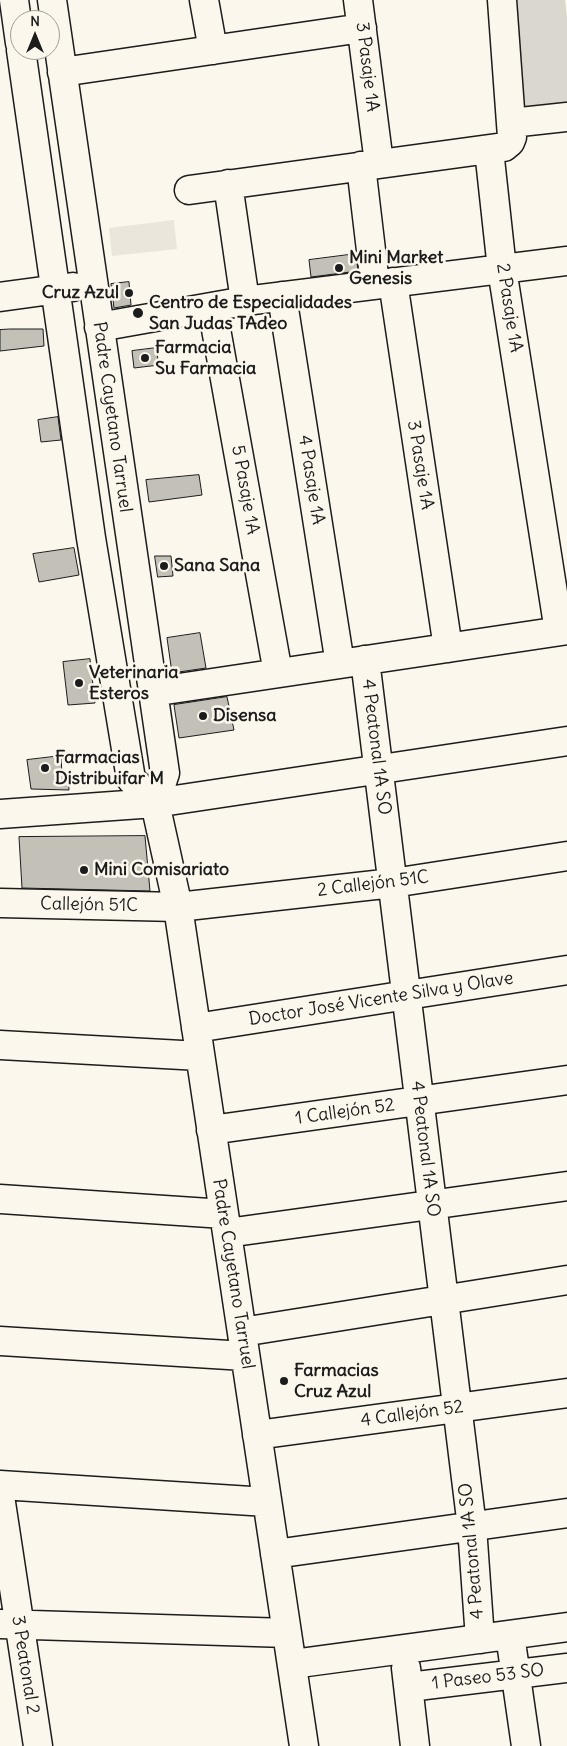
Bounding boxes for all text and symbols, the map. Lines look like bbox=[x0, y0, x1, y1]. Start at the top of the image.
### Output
north arrow bbox=[10, 10, 60, 60]
text: N bbox=[30, 12, 40, 30]
street label: 3 Pasaje 1A bbox=[351, 21, 383, 113]
place label: Mini Market Genesis bbox=[349, 247, 443, 290]
marker: Mini Market Genesis bbox=[333, 262, 345, 274]
street label: 2 Pasaje 1A bbox=[491, 262, 527, 354]
place label: Cruz Azul bbox=[42, 282, 119, 304]
marker: Cruz Azul bbox=[123, 287, 135, 299]
place label: Centro de Especialidades San Judas TAdeo bbox=[149, 292, 352, 334]
marker: Centro de Especialidades San Judas TAdeo bbox=[131, 306, 145, 320]
street label: Padre Cayetano Tarruel bbox=[88, 320, 136, 514]
place label: Farmacia Su Farmacia bbox=[155, 337, 256, 379]
marker: Farmacia Su Farmacia bbox=[139, 352, 151, 364]
street label: 3 Pasaje 1A bbox=[402, 419, 438, 511]
street label: 4 Pasaje 1A bbox=[293, 434, 329, 526]
street label: 5 Pasaje 1A bbox=[227, 444, 263, 536]
place label: Sana Sana bbox=[174, 555, 260, 577]
marker: Sana Sana bbox=[158, 560, 170, 572]
place label: Veterinaria Esteros bbox=[89, 662, 179, 704]
marker: Veterinaria Esteros bbox=[73, 677, 85, 689]
street label: 4 Peatonal 1A SO bbox=[357, 678, 395, 816]
place label: Disensa bbox=[213, 705, 277, 727]
marker: Disensa bbox=[197, 710, 209, 722]
place label: Farmacias Distribuifar M bbox=[55, 747, 164, 790]
marker: Farmacias Distribuifar M bbox=[39, 762, 51, 774]
place label: Mini Comisariato bbox=[94, 859, 229, 881]
marker: Mini Comisariato bbox=[78, 864, 90, 876]
street label: 2 Callejón 51C bbox=[316, 866, 430, 902]
street label: Callejón 51C bbox=[40, 893, 138, 917]
street label: Doctor José Vicente Silva y Olave bbox=[247, 967, 515, 1031]
street label: 4 Peatonal 1A SO bbox=[406, 1080, 444, 1218]
street label: 1 Callejón 52 bbox=[294, 1094, 396, 1130]
street label: Padre Cayetano Tarruel bbox=[207, 1177, 259, 1371]
place label: Farmacias Cruz Azul bbox=[294, 1360, 379, 1402]
marker: Farmacias Cruz Azul bbox=[278, 1375, 290, 1387]
street label: 4 Callejón 52 bbox=[359, 1396, 465, 1432]
street label: 4 Peatonal 1A SO bbox=[455, 1482, 489, 1620]
street label: 3 Peatonal 2 bbox=[7, 1614, 43, 1716]
street label: 1 Paseo 53 SO bbox=[431, 1659, 545, 1695]

